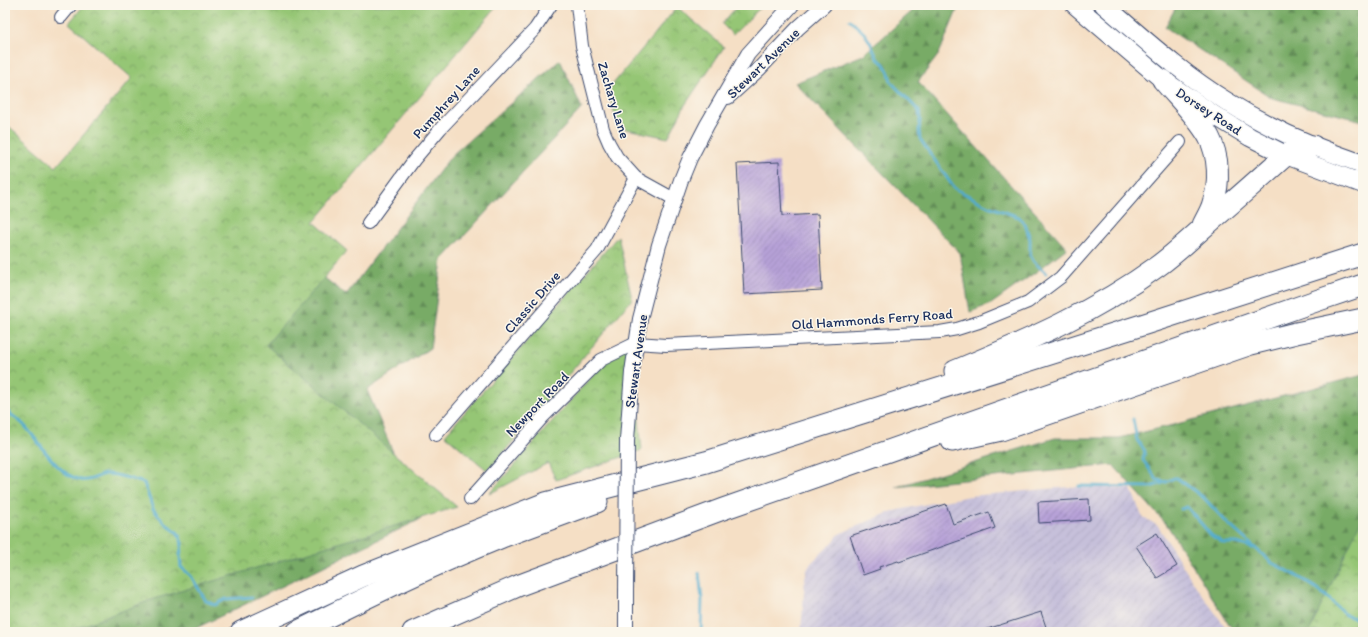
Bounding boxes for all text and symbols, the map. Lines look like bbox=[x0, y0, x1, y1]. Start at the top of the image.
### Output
street label: Stewart Avenue bbox=[723, 24, 804, 102]
street label: Zachary Lane bbox=[594, 60, 633, 141]
street label: Pumphrey Lane bbox=[409, 62, 484, 142]
street label: Dorsey Road bbox=[1173, 84, 1245, 139]
street label: Classic Drive bbox=[501, 267, 564, 337]
street label: Old Hammonds Ferry Road bbox=[791, 305, 954, 334]
street label: Stewart Avenue bbox=[621, 313, 652, 409]
street label: Newport Road bbox=[502, 368, 573, 440]

